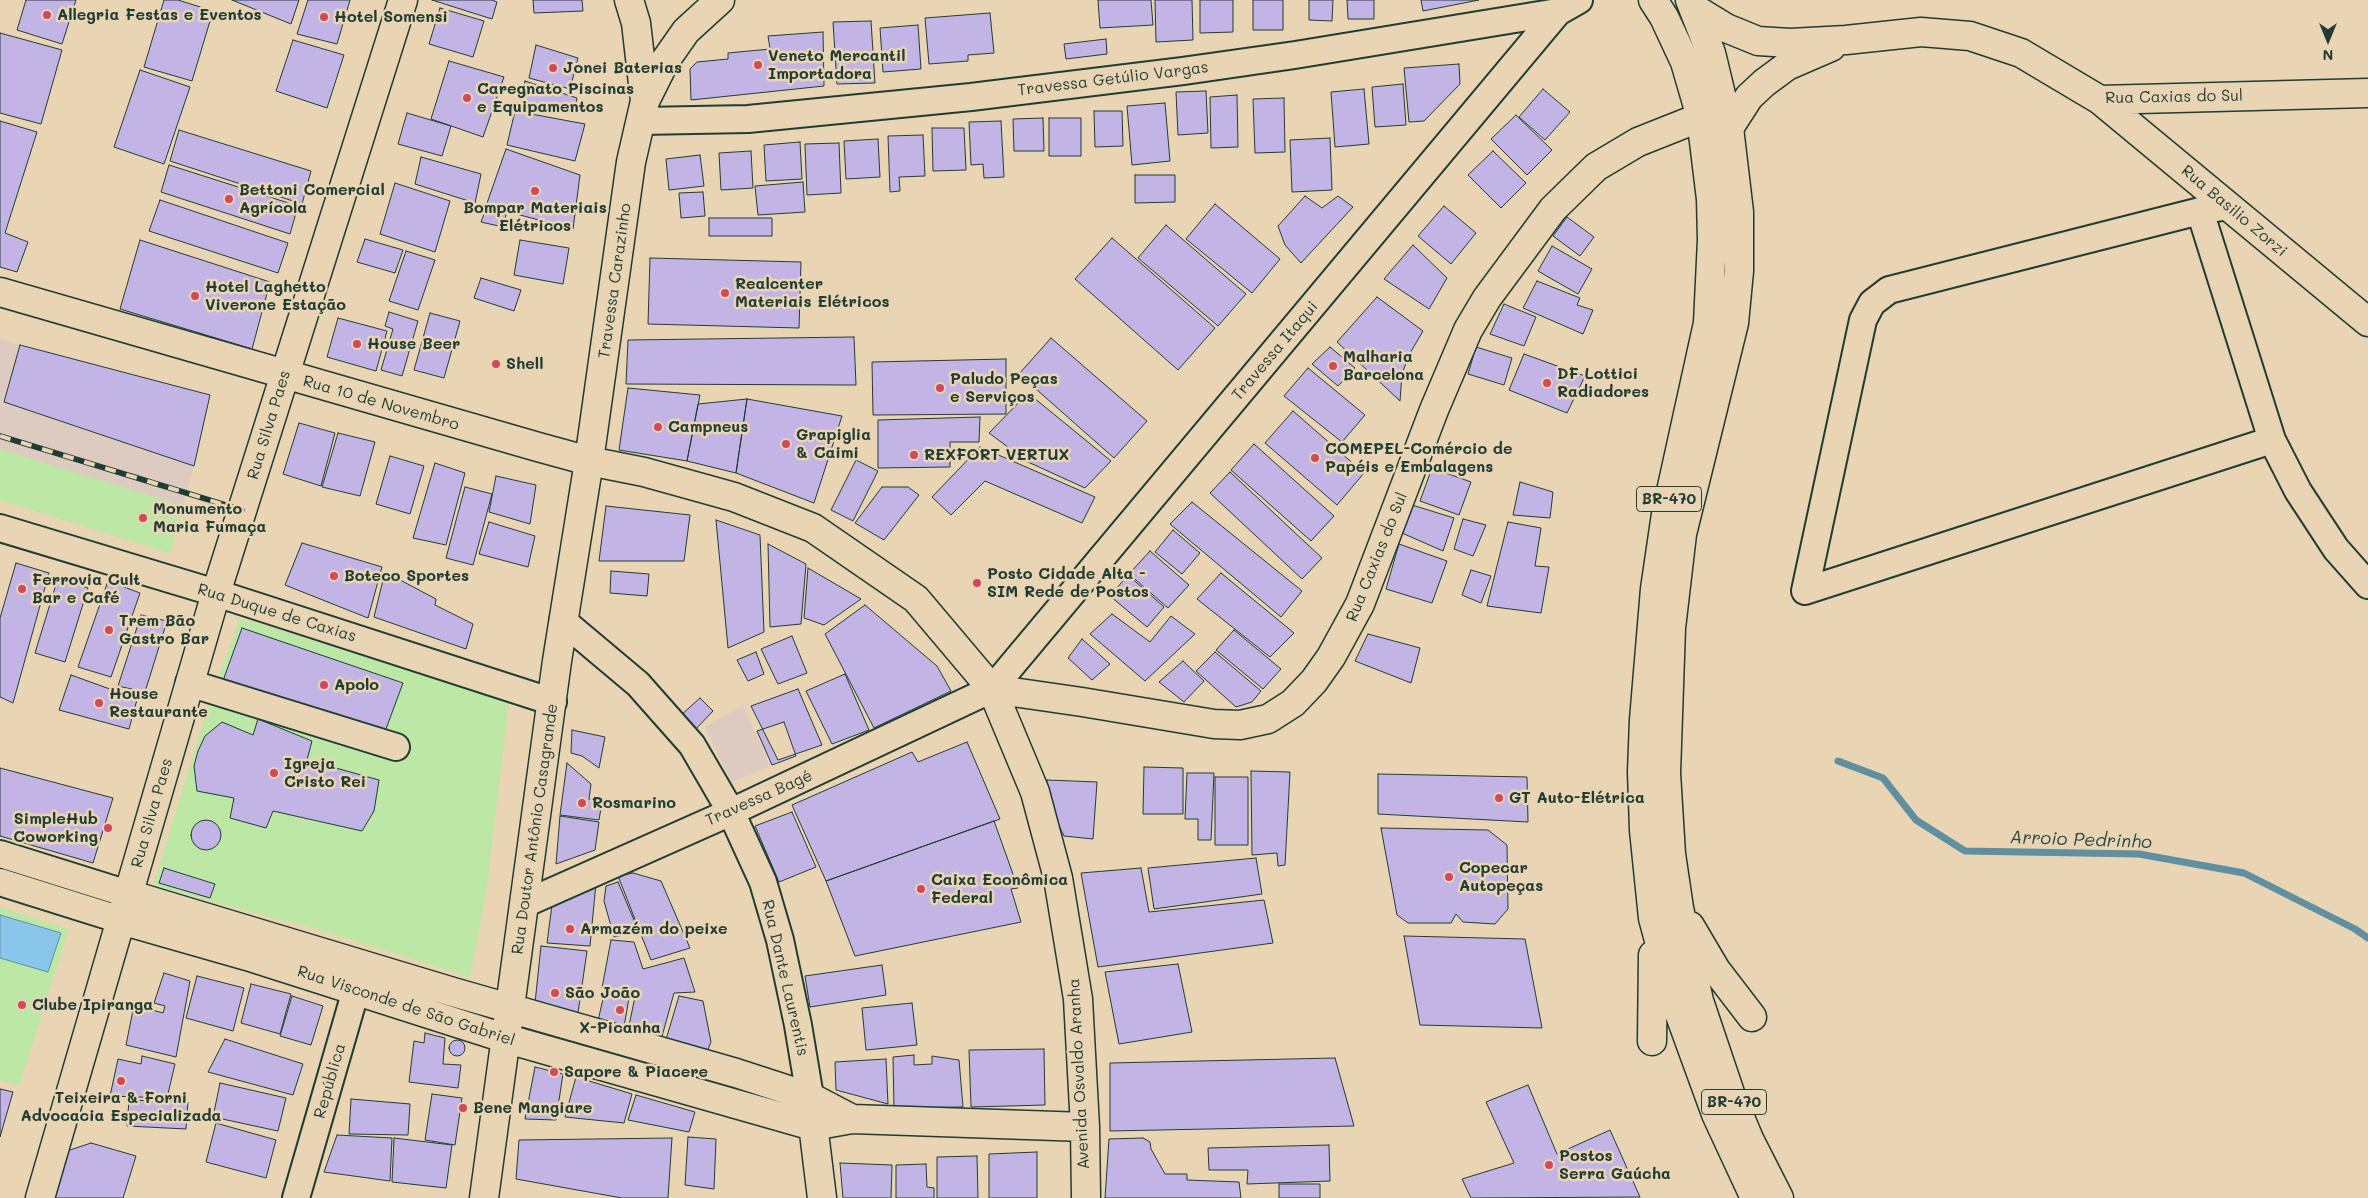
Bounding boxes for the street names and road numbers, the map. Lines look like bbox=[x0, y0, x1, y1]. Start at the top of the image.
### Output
street label: Travessa Getúlio Vargas bbox=[1016, 58, 1210, 100]
street label: Rua Caxias do Sul bbox=[2105, 86, 2243, 108]
street label: Rua Basilio Zorzi bbox=[2177, 161, 2291, 261]
street label: Travessa Carazinho bbox=[595, 202, 635, 360]
street label: Travessa Itaqui bbox=[1228, 297, 1322, 405]
street label: Rua Silva Paes bbox=[243, 368, 295, 482]
street label: Rua 10 de Novembro bbox=[301, 372, 461, 434]
road number: BR-470 bbox=[1636, 486, 1702, 512]
street label: Rua Caxias do Sul bbox=[1342, 489, 1412, 625]
street label: Rua Duque de Caxias bbox=[195, 580, 359, 646]
street label: Rua Doutor Antônio Casagrande bbox=[508, 702, 562, 956]
street label: Rua Silva Paes bbox=[127, 756, 177, 870]
street label: Travessa Bagé bbox=[703, 766, 815, 830]
street label: Rua Dante Laurentis bbox=[758, 898, 812, 1058]
street label: Rua Visconde de São Gabriel bbox=[295, 962, 517, 1050]
street label: Avenida Osvaldo Aranha bbox=[1064, 978, 1094, 1170]
street label: República bbox=[310, 1041, 350, 1121]
road number: BR-470 bbox=[1702, 1090, 1766, 1114]

